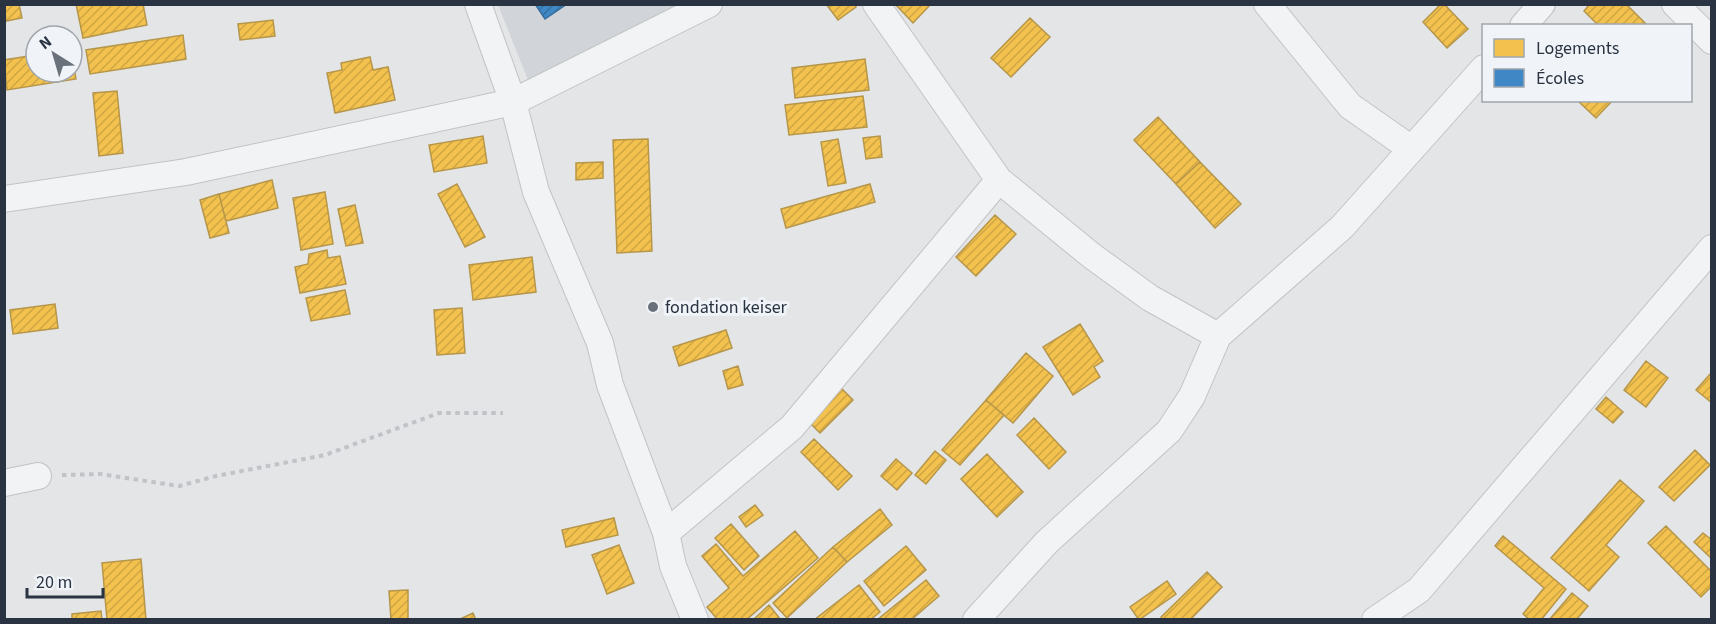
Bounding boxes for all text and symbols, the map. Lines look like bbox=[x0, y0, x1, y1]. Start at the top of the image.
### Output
north arrow bbox=[24, 24, 84, 84]
legend bbox=[1482, 24, 1692, 102]
text: N bbox=[35, 31, 56, 55]
text: Logements bbox=[1536, 36, 1619, 61]
text: Écoles bbox=[1536, 66, 1584, 91]
place label: fondation keiser bbox=[665, 295, 788, 320]
marker: fondation keiser bbox=[646, 300, 660, 314]
scale bar bbox=[27, 561, 104, 599]
text: 20 m bbox=[36, 570, 72, 595]

